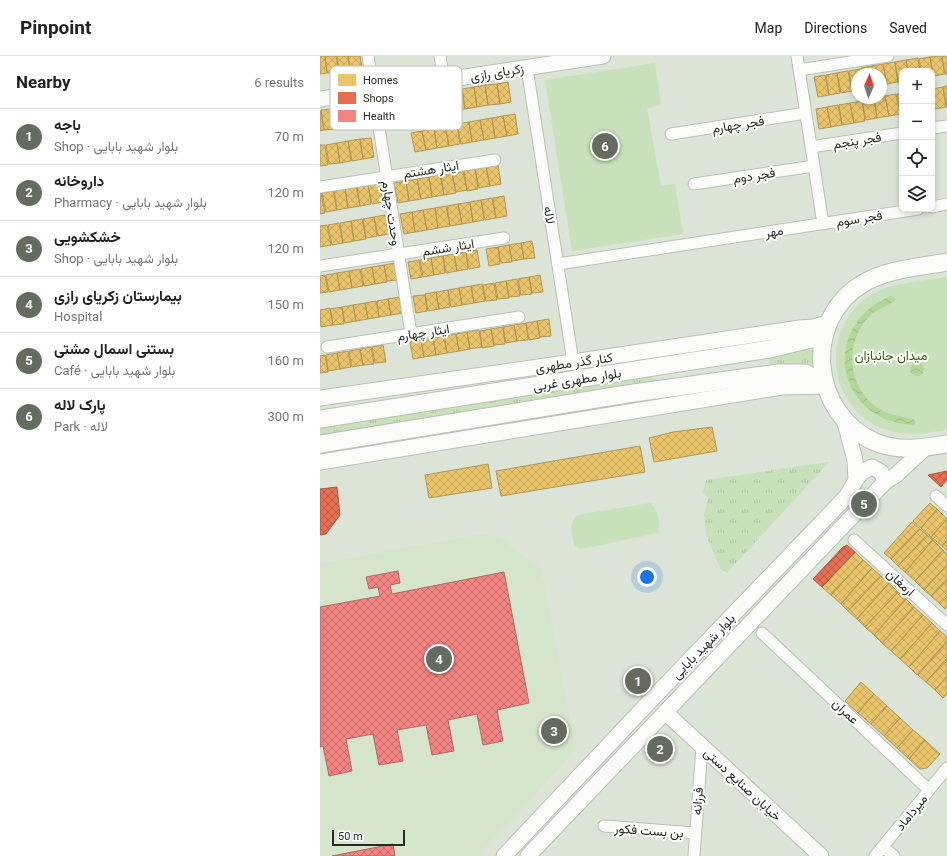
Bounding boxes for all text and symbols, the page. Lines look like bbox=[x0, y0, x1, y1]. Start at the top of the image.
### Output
text: Pinpoint bbox=[20, 16, 91, 39]
text: Map bbox=[755, 20, 782, 36]
text: Directions bbox=[804, 20, 867, 36]
text: Saved bbox=[889, 20, 927, 36]
street label: زکریای رازی bbox=[469, 61, 525, 85]
legend bbox=[330, 66, 462, 130]
north arrow bbox=[851, 68, 887, 104]
map controls bbox=[899, 68, 935, 212]
button: + bbox=[899, 68, 935, 104]
text: Nearby bbox=[16, 72, 71, 92]
text: Homes bbox=[363, 74, 399, 87]
text: 6 results bbox=[254, 75, 304, 90]
text: Shops bbox=[363, 92, 394, 105]
button: − bbox=[899, 104, 935, 140]
text: Health bbox=[363, 110, 395, 123]
street label: فجر چهارم bbox=[711, 113, 766, 138]
text: باجه bbox=[54, 116, 81, 134]
text: 1 bbox=[25, 129, 33, 144]
text: 70 m bbox=[275, 129, 304, 144]
street label: فجر پنجم bbox=[832, 129, 883, 154]
pin: 6 bbox=[592, 131, 618, 161]
text: Shop · بلوار شهید بابایی bbox=[54, 139, 178, 154]
button: locate bbox=[899, 140, 935, 176]
street label: ایثار هشتم bbox=[402, 158, 460, 182]
street label: فجر دوم bbox=[732, 165, 777, 187]
text: داروخانه bbox=[54, 172, 104, 190]
button: layers bbox=[899, 176, 935, 212]
street label: وحدت چهارم bbox=[377, 179, 404, 247]
text: 2 bbox=[25, 185, 33, 200]
text: 120 m bbox=[267, 185, 304, 200]
text: Pharmacy · بلوار شهید بابایی bbox=[54, 195, 207, 210]
street label: لاله bbox=[541, 205, 558, 225]
street label: فجر سوم bbox=[835, 207, 884, 231]
street label: مهر bbox=[763, 223, 785, 241]
text: خشکشویی bbox=[54, 228, 121, 246]
street label: ایثار ششم bbox=[421, 236, 475, 260]
text: 3 bbox=[25, 241, 33, 256]
text: 120 m bbox=[267, 241, 304, 256]
text: Shop · بلوار شهید بابایی bbox=[54, 251, 178, 266]
text: بیمارستان زکریای رازی bbox=[54, 287, 182, 305]
text: 4 bbox=[25, 297, 33, 312]
text: 150 m bbox=[267, 297, 304, 312]
text: Hospital bbox=[54, 309, 102, 324]
street label: ایثار چهارم bbox=[396, 321, 451, 346]
text: بستنی اسمال مشتی bbox=[54, 340, 174, 358]
park label: میدان جانبازان bbox=[855, 348, 927, 364]
street label: کنار گذر مطهری bbox=[534, 350, 614, 376]
text: 5 bbox=[25, 353, 33, 368]
text: 160 m bbox=[267, 353, 304, 368]
text: Café · بلوار شهید بابایی bbox=[54, 363, 175, 378]
street label: بلوار مطهری غربی bbox=[532, 365, 623, 395]
text: پارک لاله bbox=[54, 396, 106, 414]
text: 6 bbox=[25, 409, 33, 424]
text: 300 m bbox=[267, 409, 304, 424]
text: Park · لاله bbox=[54, 419, 108, 434]
pin: 5 bbox=[851, 489, 877, 519]
street label: ارمغان bbox=[883, 566, 918, 600]
your location bbox=[637, 567, 657, 587]
street label: بلوار شهید بابایی bbox=[669, 611, 739, 683]
pin: 4 bbox=[426, 644, 452, 674]
pin: 1 bbox=[625, 666, 651, 696]
street label: عمران bbox=[829, 696, 862, 728]
pin: 3 bbox=[541, 716, 567, 746]
pin: 2 bbox=[647, 734, 673, 764]
street label: خیابان صنایع دستی bbox=[700, 745, 785, 826]
street label: فرزانه bbox=[689, 787, 707, 815]
street label: میرداماد bbox=[892, 791, 931, 834]
street label: بن بست فكور bbox=[613, 821, 684, 841]
scale bar bbox=[332, 828, 405, 847]
text: 50 m bbox=[338, 830, 363, 843]

